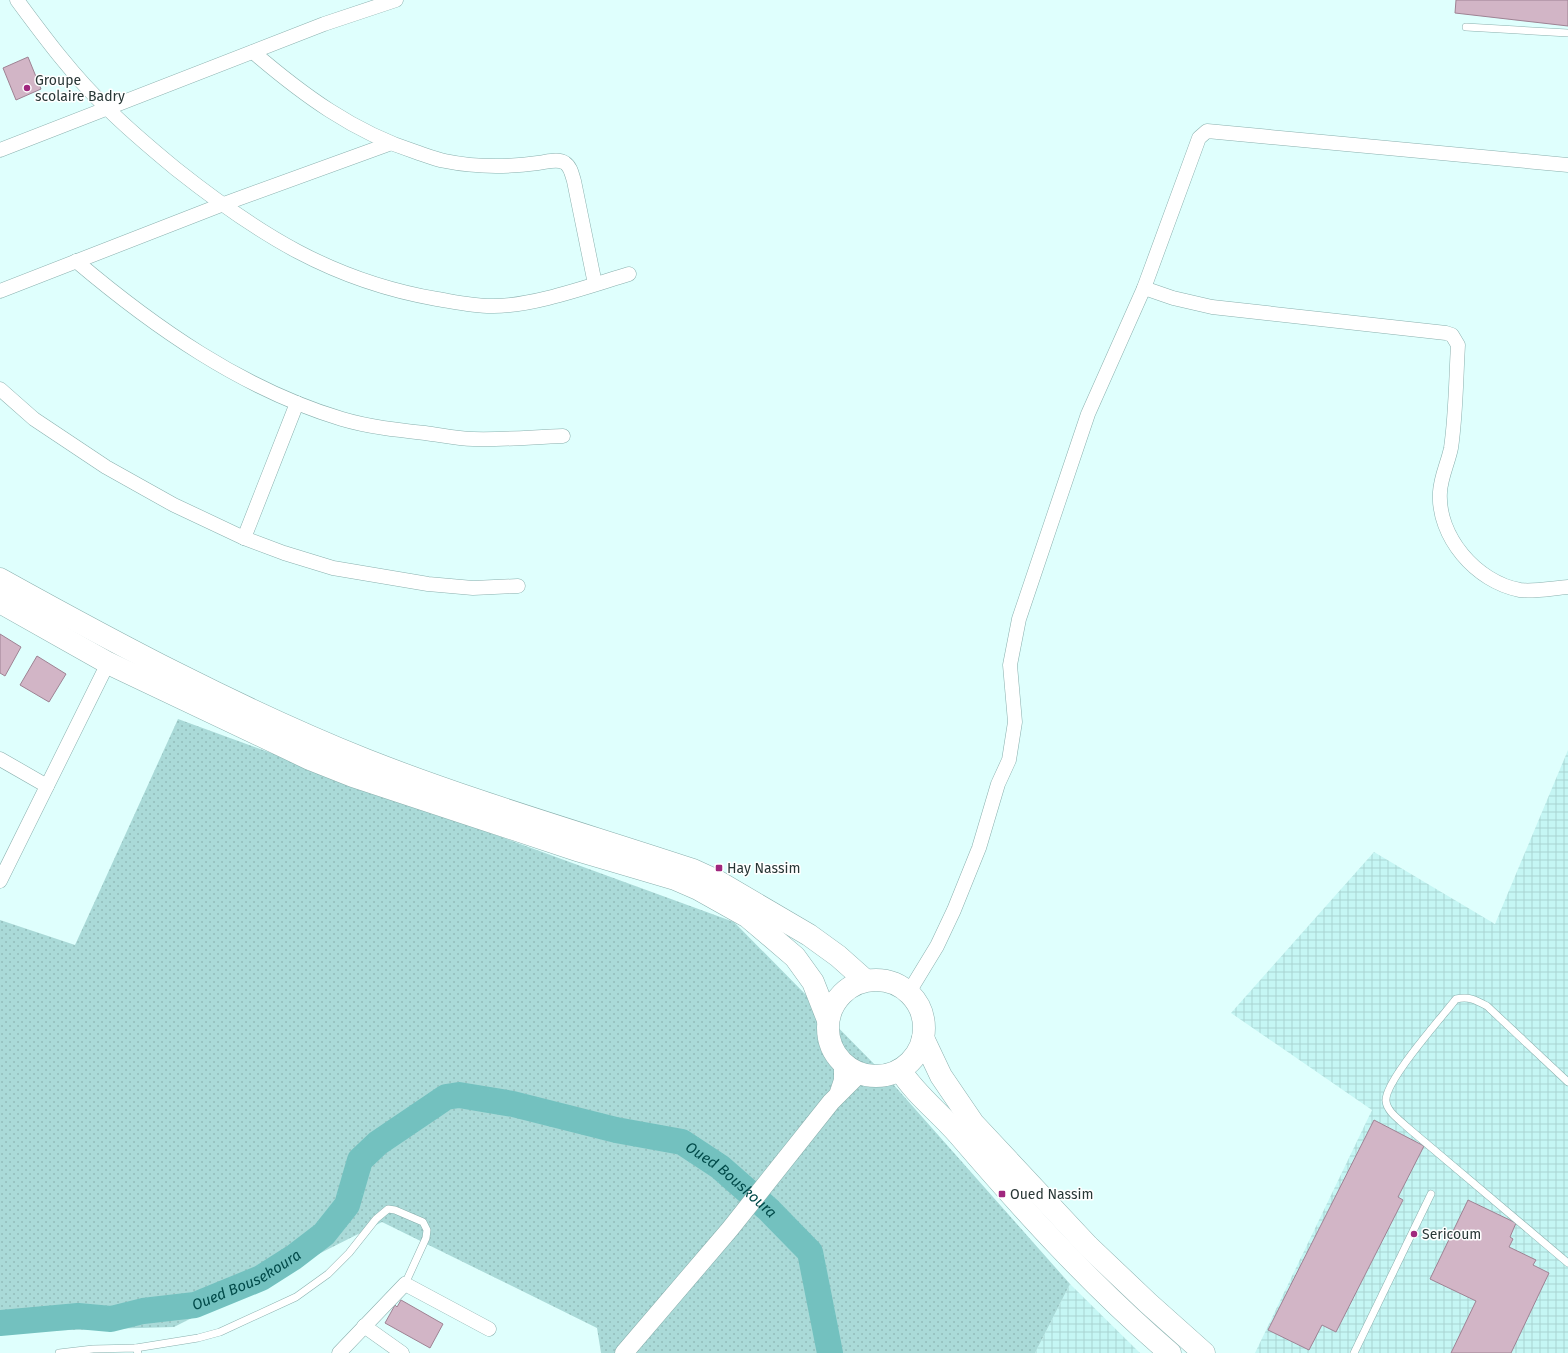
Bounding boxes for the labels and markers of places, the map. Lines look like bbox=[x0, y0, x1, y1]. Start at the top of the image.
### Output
place label: Groupe scolaire Badry bbox=[35, 72, 125, 105]
marker: Groupe scolaire Badry bbox=[22, 83, 32, 93]
place label: Hay Nassim bbox=[727, 860, 800, 877]
marker: Hay Nassim bbox=[714, 863, 724, 873]
place label: Oued Nassim bbox=[1010, 1186, 1093, 1203]
marker: Oued Nassim bbox=[997, 1189, 1007, 1199]
place label: Sericoum bbox=[1422, 1226, 1481, 1243]
marker: Sericoum bbox=[1409, 1229, 1419, 1239]

